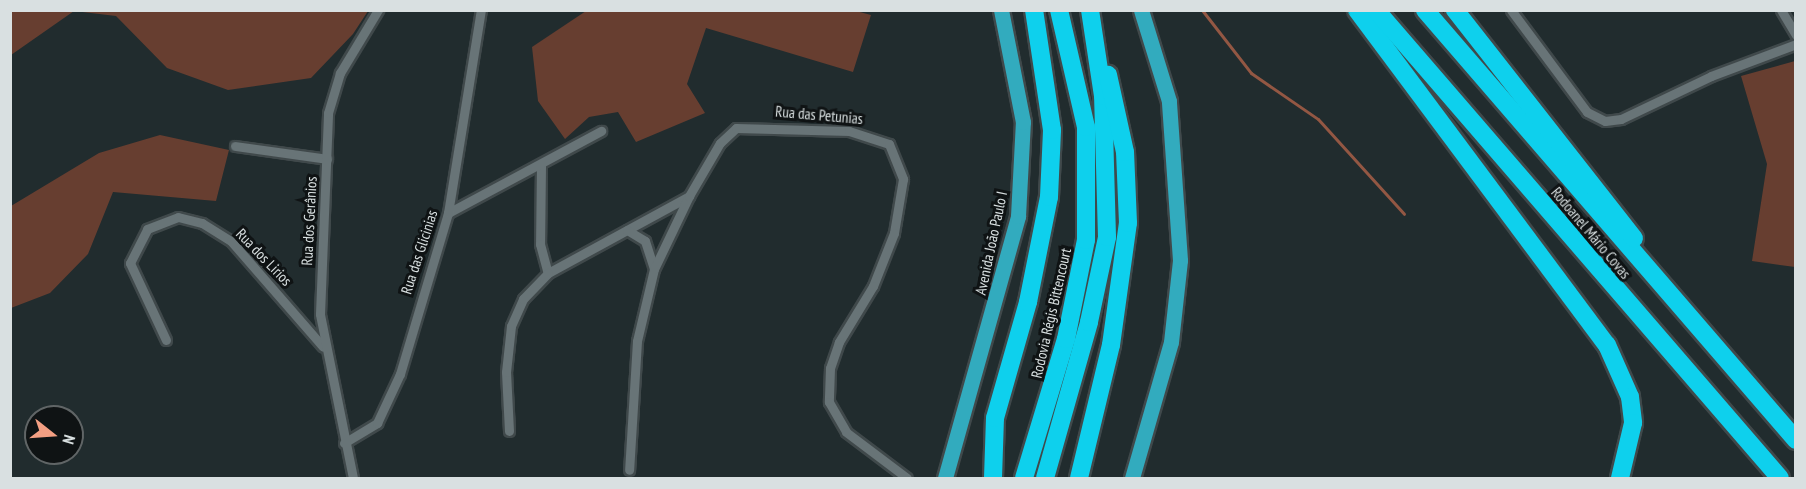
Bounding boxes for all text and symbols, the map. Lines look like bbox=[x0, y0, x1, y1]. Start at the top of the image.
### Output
street label: Rua das Petunias bbox=[775, 102, 863, 128]
street label: Rua dos Gerânios bbox=[298, 176, 320, 266]
street label: Rodoanel Mário Covas bbox=[1548, 184, 1634, 282]
street label: Avenida João Paulo I bbox=[971, 190, 1011, 296]
street label: Rua das Glicinias bbox=[397, 208, 441, 296]
street label: Rua dos Lirios bbox=[232, 225, 296, 289]
street label: Rodovia Régis Bittencourt bbox=[1027, 246, 1075, 380]
north arrow bbox=[24, 405, 84, 465]
text: N bbox=[58, 433, 80, 447]

